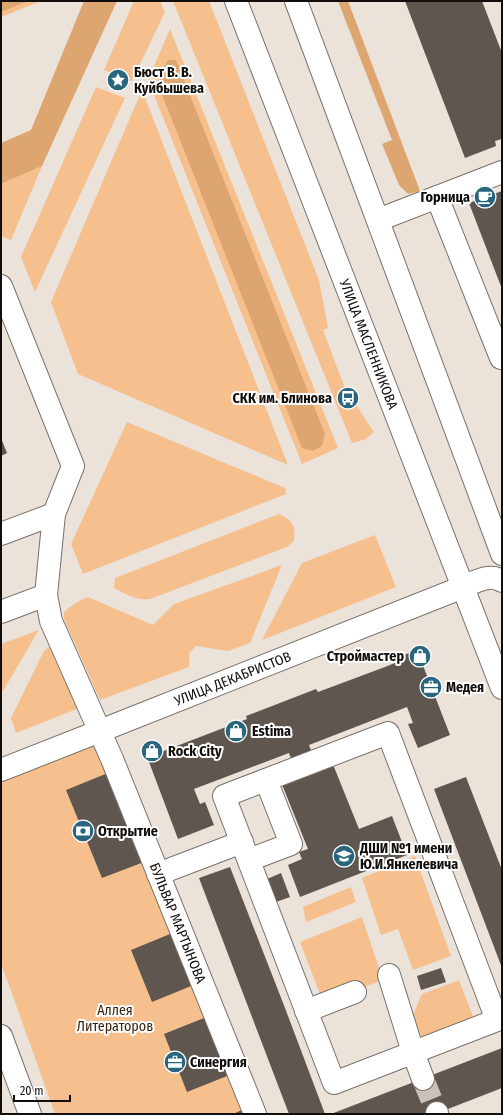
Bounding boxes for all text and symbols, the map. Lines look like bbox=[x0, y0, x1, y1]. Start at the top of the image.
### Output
place label: Бюст В. В. Куйбышева bbox=[134, 64, 204, 97]
place icon: Бюст В. В. Куйбышева bbox=[105, 67, 131, 93]
cafe icon: Горница bbox=[472, 184, 498, 210]
place label: Горница bbox=[420, 189, 470, 206]
street label: УЛИЦА МАСЛЕННИКОВА bbox=[336, 276, 402, 412]
bus stop icon: СКК им. Блинова bbox=[335, 385, 361, 411]
place label: СКК им. Блинова bbox=[233, 390, 332, 407]
shop icon: Строймастер bbox=[407, 643, 433, 669]
street label: УЛИЦА ДЕКАБРИСТОВ bbox=[171, 647, 294, 710]
place label: Строймастер bbox=[327, 648, 404, 665]
office icon: Медея bbox=[418, 674, 444, 700]
place label: Медея bbox=[446, 679, 484, 696]
shop icon: Estima bbox=[223, 718, 249, 744]
place label: Estima bbox=[252, 723, 291, 740]
shop icon: Rock City bbox=[139, 738, 165, 764]
place label: Rock City bbox=[168, 743, 222, 760]
bank icon: Открытие bbox=[70, 818, 96, 844]
place label: Открытие bbox=[98, 823, 158, 840]
place label: ДШИ №1 имени Ю.И.Янкелевича bbox=[359, 840, 458, 873]
school or university icon: ДШИ №1 имени Ю.И.Янкелевича bbox=[331, 843, 357, 869]
street label: БУЛЬВАР МАРТЫНОВА bbox=[146, 860, 210, 986]
park label: Аллея Литераторов bbox=[77, 1002, 153, 1035]
office icon: Синергия bbox=[162, 1049, 188, 1075]
place label: Синергия bbox=[190, 1054, 247, 1071]
scale bar bbox=[14, 1077, 70, 1103]
text: 20 m bbox=[20, 1084, 44, 1098]

